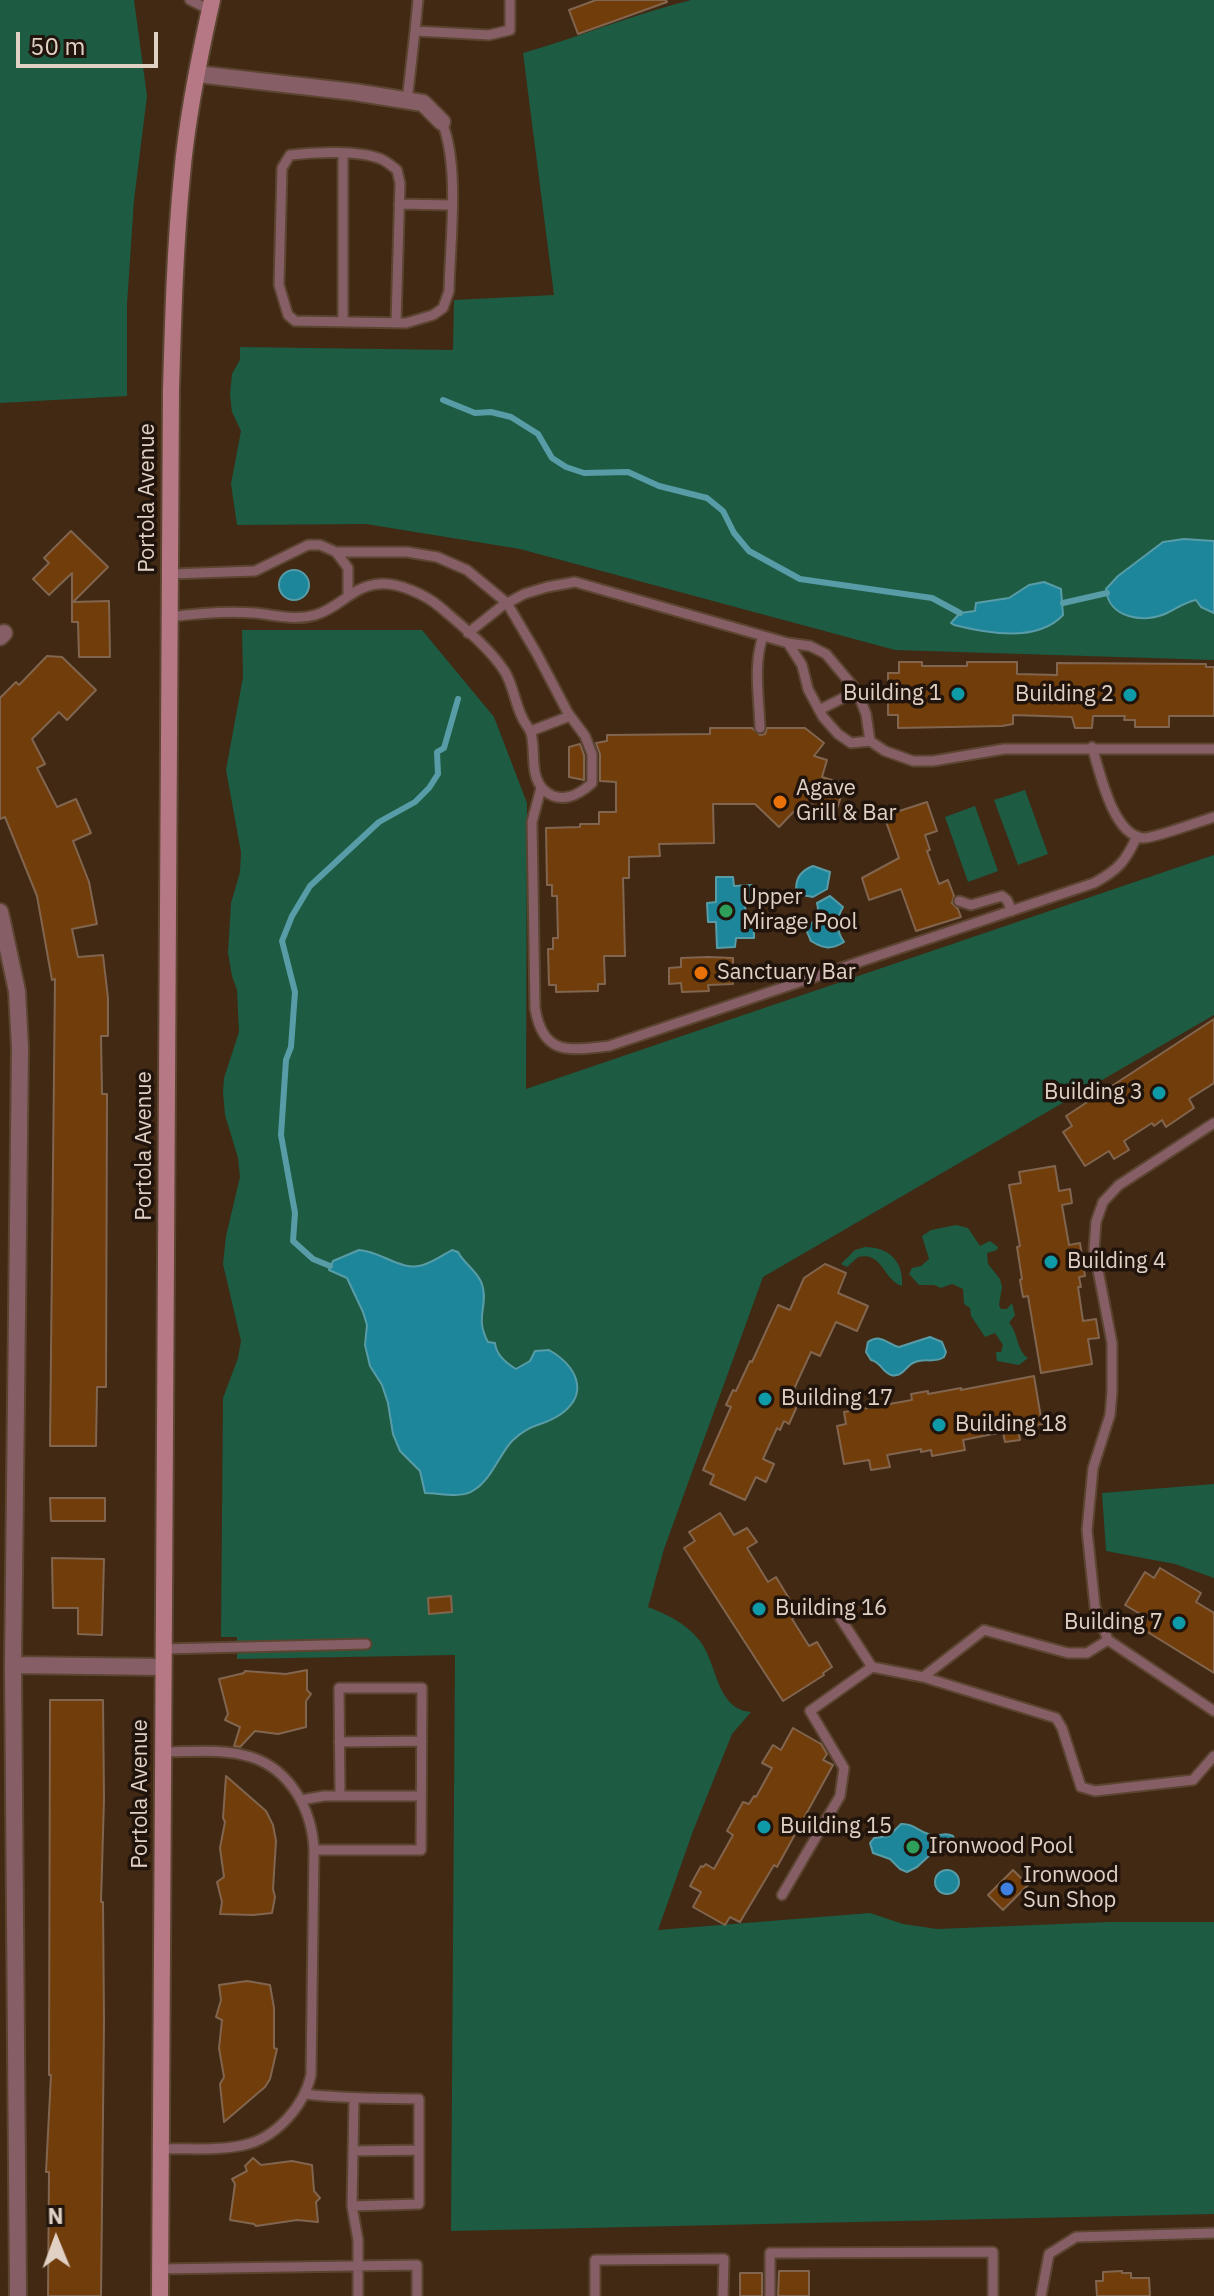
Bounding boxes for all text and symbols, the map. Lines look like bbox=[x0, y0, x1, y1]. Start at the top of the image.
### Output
scale bar bbox=[20, 16, 162, 66]
text: 50 m bbox=[30, 30, 85, 62]
street label: Portola Avenue bbox=[135, 423, 161, 573]
place label: Building 1 bbox=[843, 681, 942, 707]
place label: Building 2 bbox=[1015, 682, 1114, 708]
marker: Building 1 bbox=[949, 685, 967, 703]
marker: Building 2 bbox=[1121, 686, 1139, 704]
place label: Agave Grill & Bar bbox=[796, 776, 897, 828]
marker: Agave Grill & Bar bbox=[771, 793, 789, 811]
place label: Upper Mirage Pool bbox=[742, 885, 857, 936]
marker: Upper Mirage Pool bbox=[717, 902, 735, 920]
place label: Sanctuary Bar bbox=[717, 960, 856, 986]
marker: Sanctuary Bar bbox=[692, 964, 710, 982]
street label: Portola Avenue bbox=[132, 1071, 158, 1221]
place label: Building 3 bbox=[1044, 1080, 1143, 1106]
marker: Building 3 bbox=[1150, 1084, 1168, 1102]
place label: Building 4 bbox=[1067, 1249, 1166, 1275]
marker: Building 4 bbox=[1042, 1253, 1060, 1271]
place label: Building 17 bbox=[781, 1386, 893, 1412]
marker: Building 17 bbox=[756, 1390, 774, 1408]
place label: Building 18 bbox=[955, 1412, 1067, 1438]
marker: Building 18 bbox=[930, 1416, 948, 1434]
place label: Building 16 bbox=[775, 1596, 887, 1622]
marker: Building 16 bbox=[750, 1600, 768, 1618]
place label: Building 7 bbox=[1064, 1610, 1163, 1636]
marker: Building 7 bbox=[1170, 1614, 1188, 1632]
street label: Portola Avenue bbox=[128, 1719, 154, 1869]
place label: Building 15 bbox=[780, 1814, 892, 1840]
marker: Building 15 bbox=[755, 1818, 773, 1836]
place label: Ironwood Pool bbox=[929, 1834, 1073, 1860]
marker: Ironwood Pool bbox=[904, 1838, 922, 1856]
place label: Ironwood Sun Shop bbox=[1023, 1863, 1119, 1914]
marker: Ironwood Sun Shop bbox=[998, 1880, 1016, 1898]
north arrow bbox=[16, 2200, 96, 2280]
text: N bbox=[47, 2201, 64, 2230]

